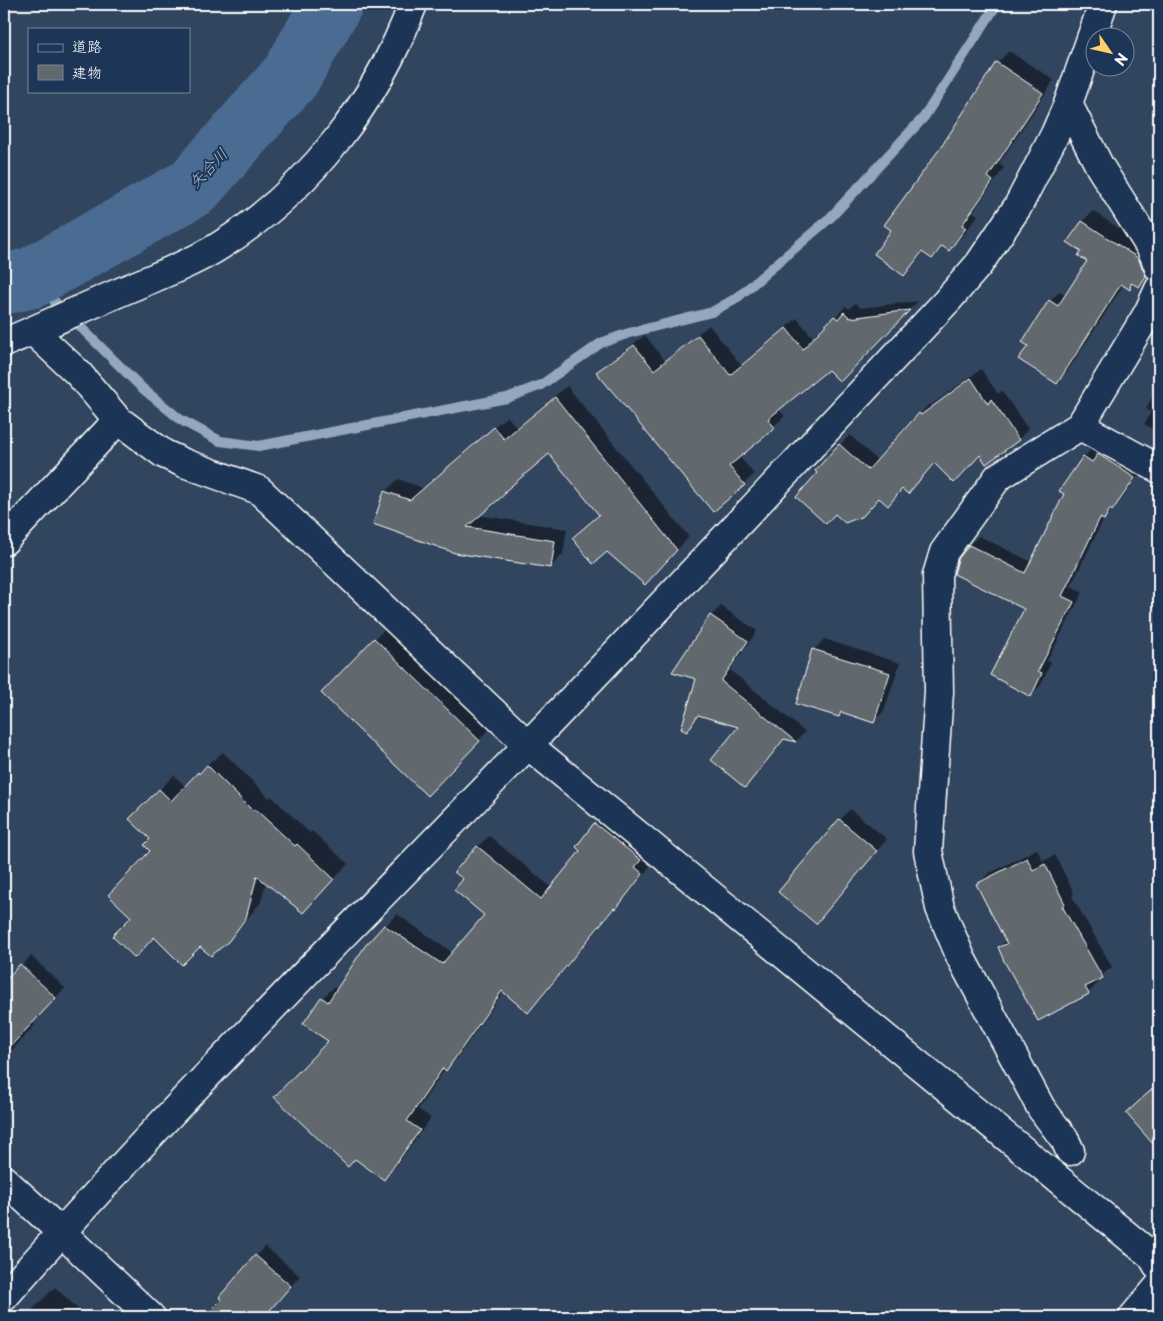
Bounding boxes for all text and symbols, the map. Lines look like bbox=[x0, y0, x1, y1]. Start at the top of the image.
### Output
legend bbox=[28, 28, 190, 92]
north arrow bbox=[1086, 28, 1136, 78]
text: 道路 bbox=[72, 34, 102, 57]
text: N bbox=[1109, 49, 1133, 70]
text: 建物 bbox=[72, 60, 102, 83]
water label: 矢合川 bbox=[182, 142, 233, 193]

